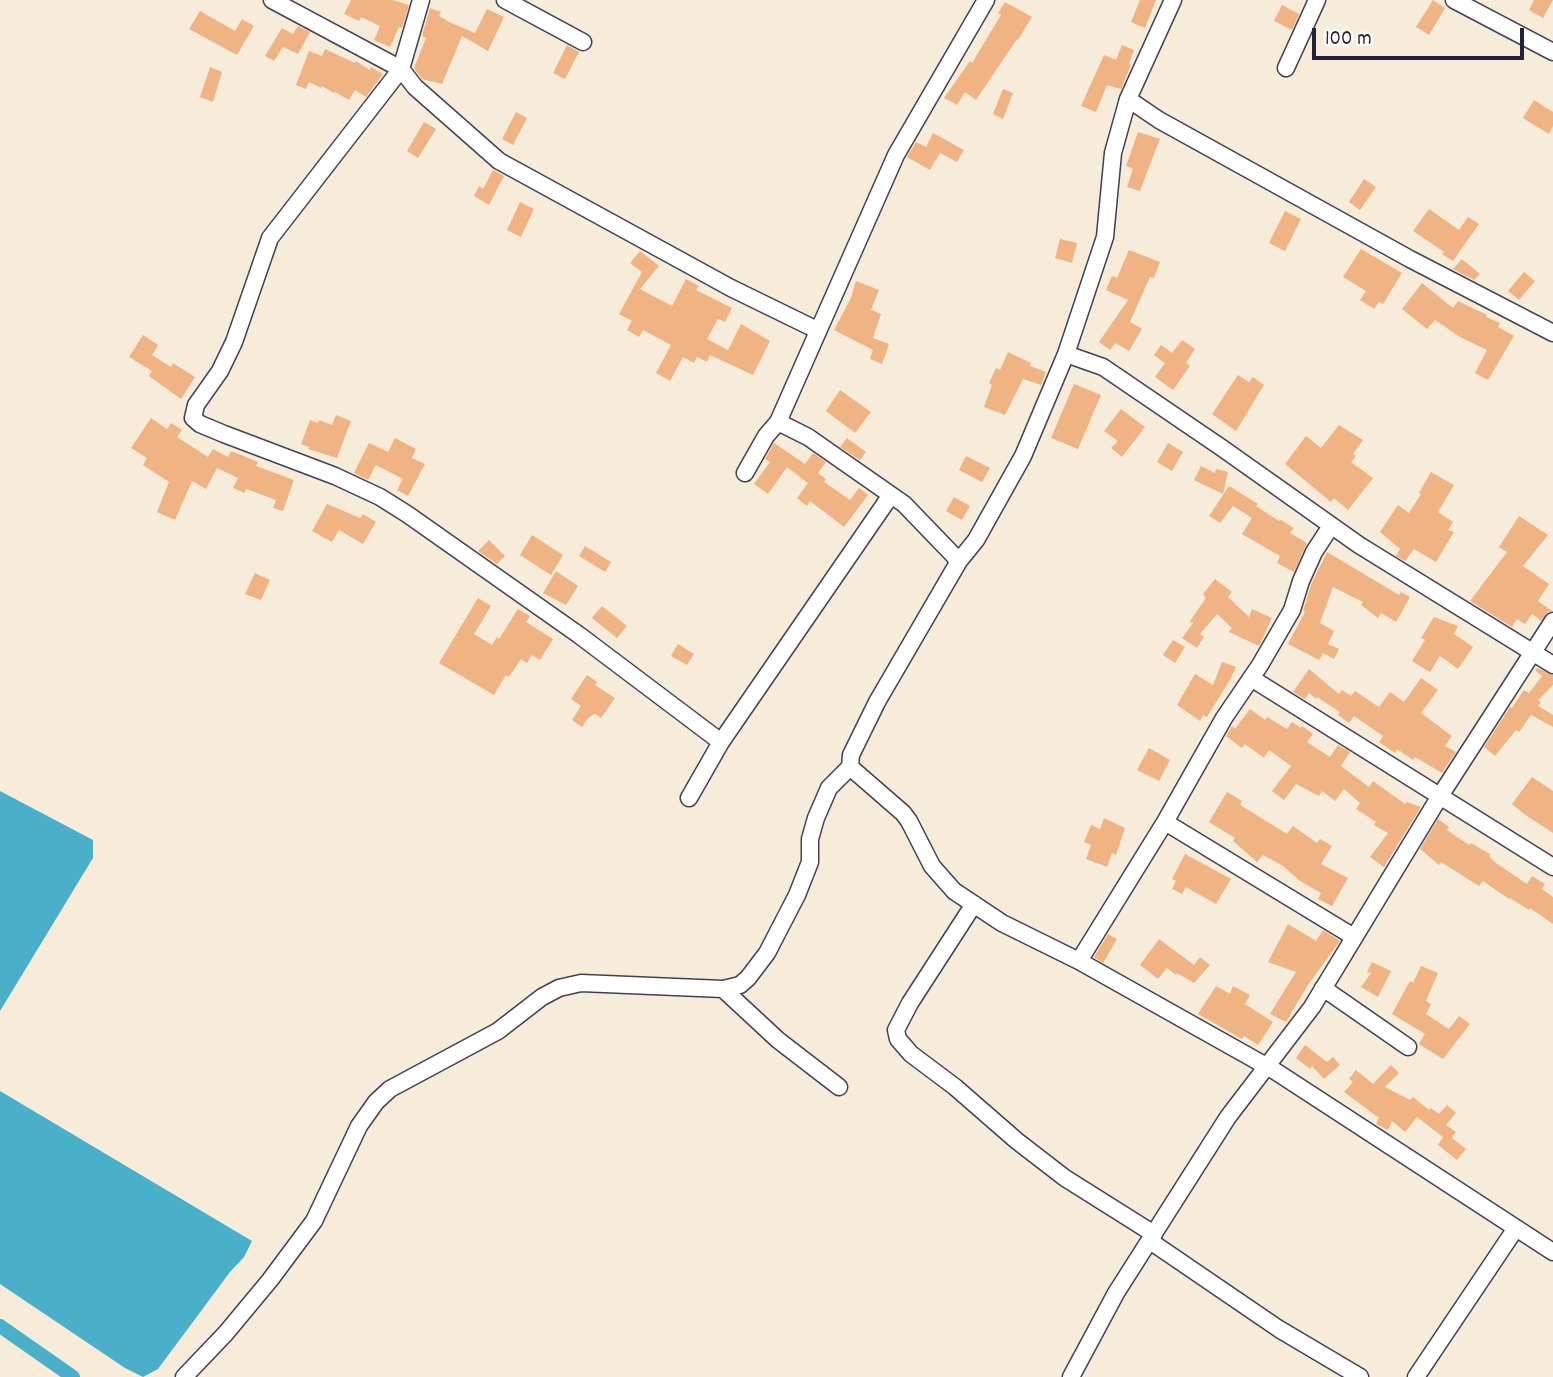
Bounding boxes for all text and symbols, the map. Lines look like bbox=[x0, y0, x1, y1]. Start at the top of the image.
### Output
scale bar bbox=[1315, 14, 1527, 58]
text: 100 m bbox=[1325, 25, 1372, 55]

